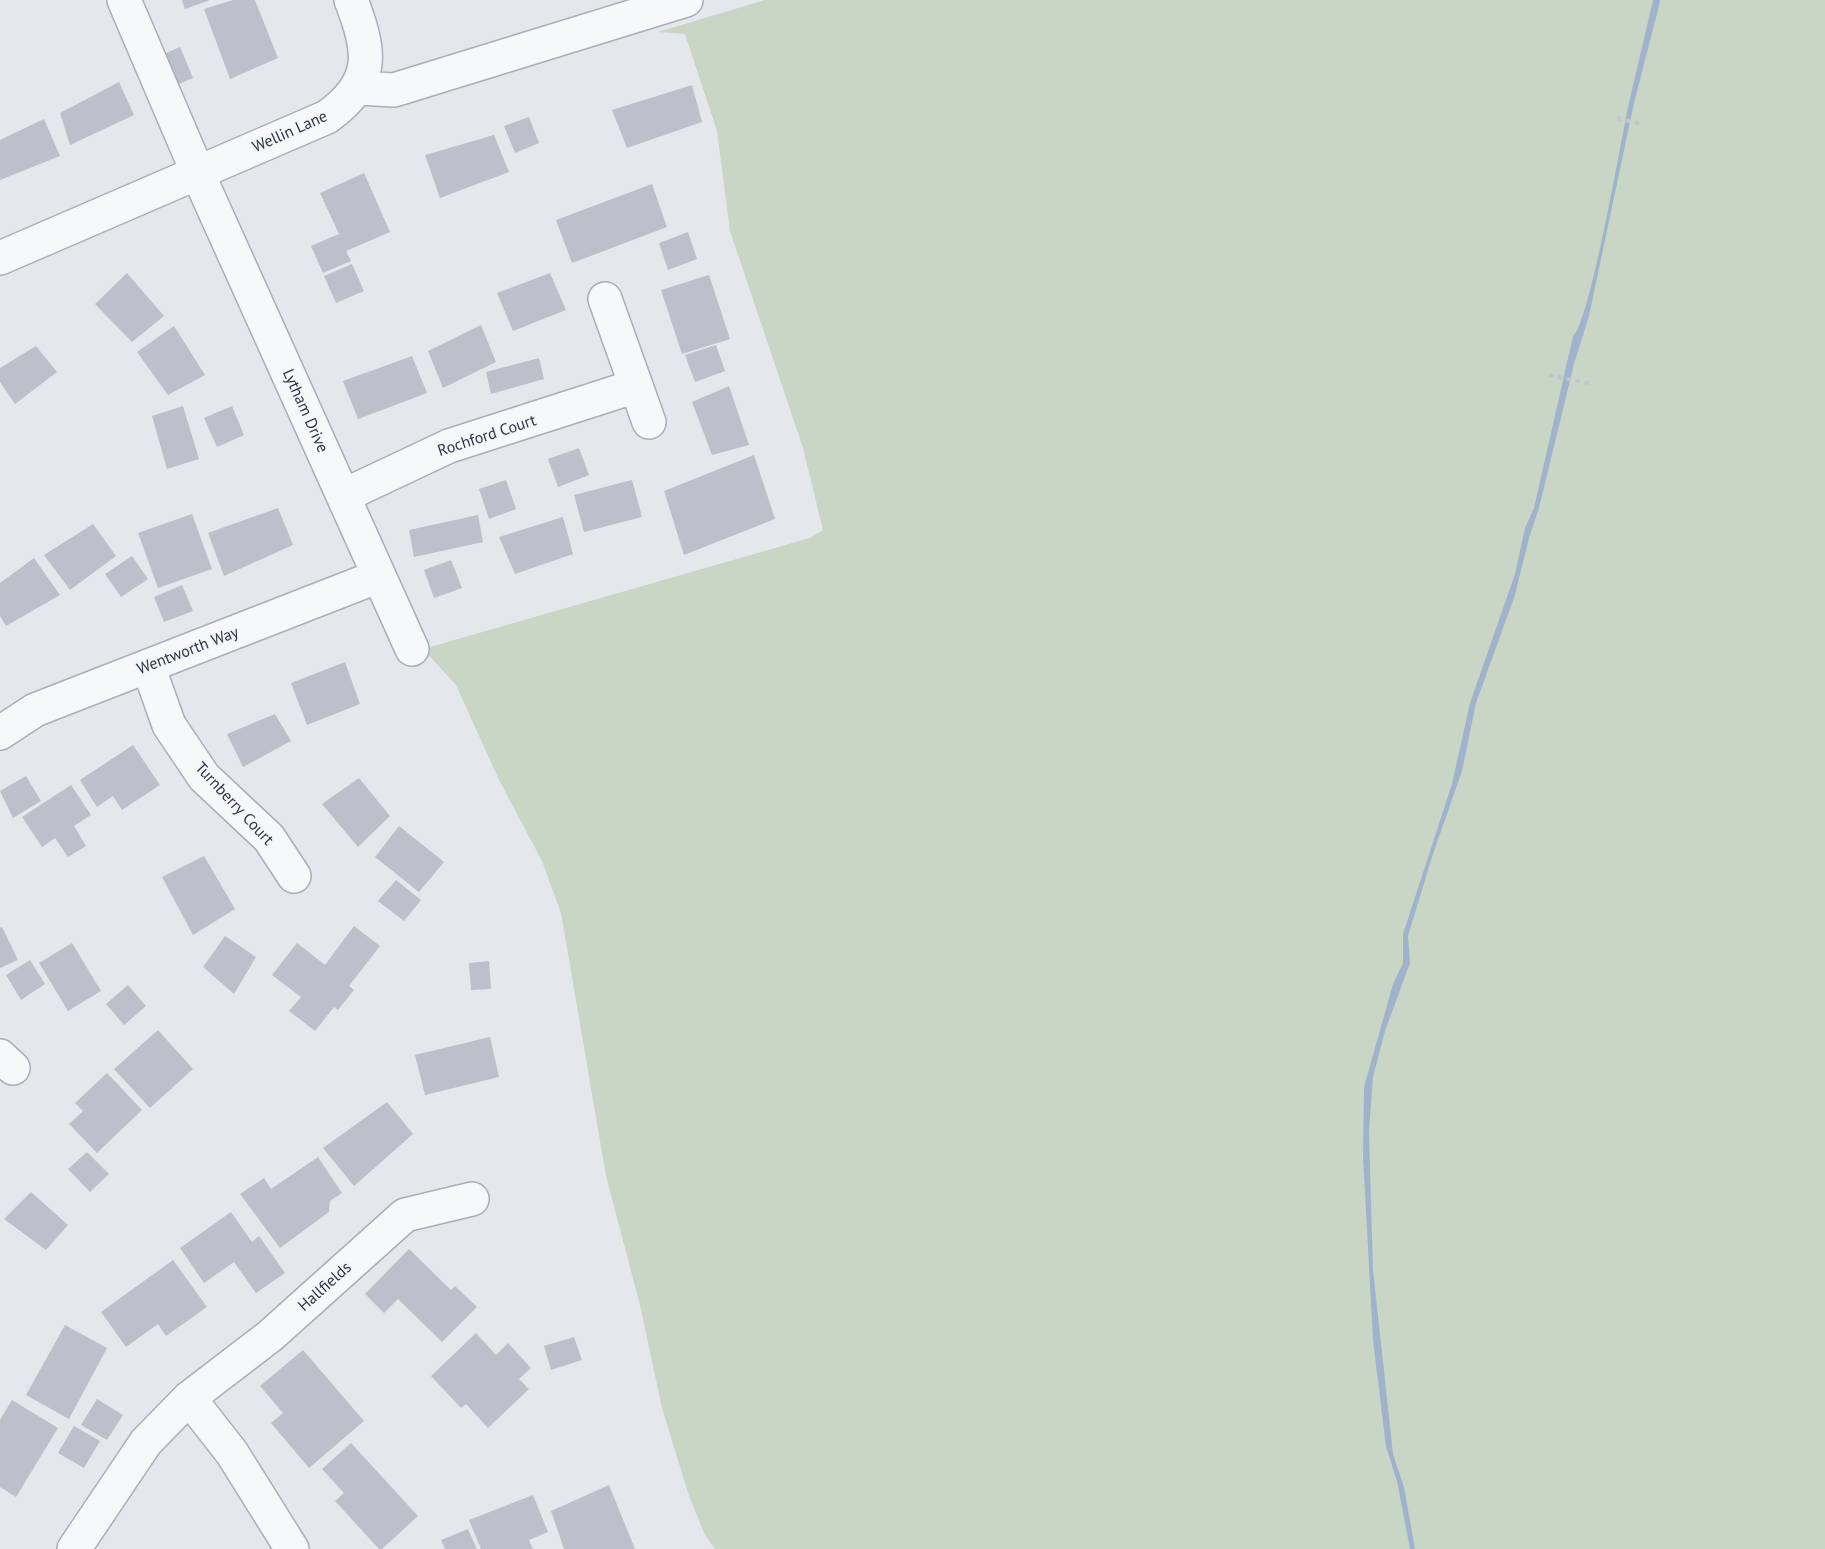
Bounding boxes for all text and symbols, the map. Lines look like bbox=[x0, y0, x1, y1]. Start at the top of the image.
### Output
street label: Wellin Lane bbox=[249, 107, 331, 157]
street label: Lytham Drive bbox=[278, 366, 332, 456]
street label: Rochford Court bbox=[435, 411, 539, 461]
street label: Wentworth Way bbox=[134, 623, 242, 679]
street label: Turnberry Court bbox=[191, 759, 277, 849]
street label: Hallfields bbox=[294, 1258, 356, 1316]

